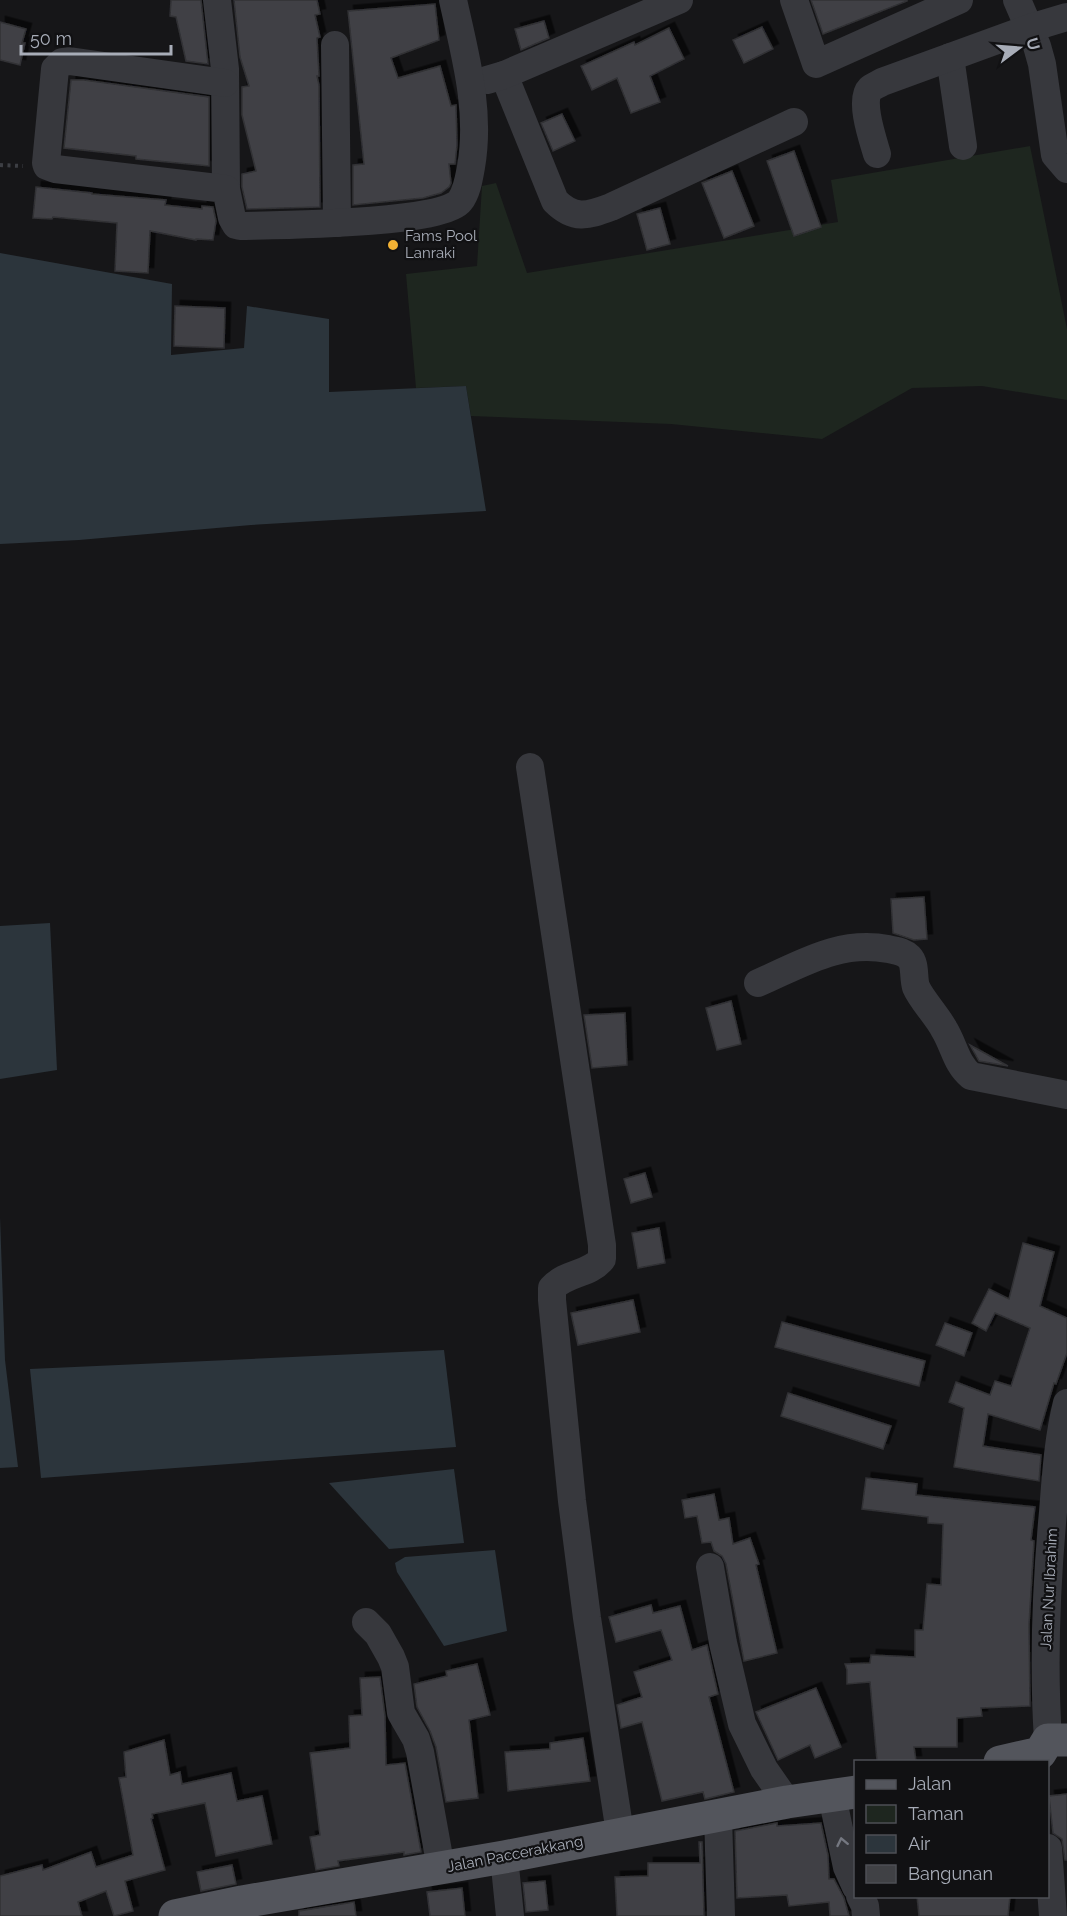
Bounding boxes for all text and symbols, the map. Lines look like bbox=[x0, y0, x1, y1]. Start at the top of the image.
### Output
scale bar bbox=[21, 18, 171, 56]
north arrow bbox=[989, 18, 1049, 78]
text: 50 m bbox=[30, 28, 72, 49]
text: U bbox=[1022, 36, 1044, 52]
place label: Fams Pool Lanraki bbox=[405, 227, 478, 262]
marker: Fams Pool Lanraki bbox=[386, 238, 400, 252]
street label: Jalan Nur Ibrahim bbox=[1037, 1528, 1061, 1650]
legend bbox=[854, 1760, 1049, 1898]
text: Jalan bbox=[908, 1773, 952, 1794]
text: Taman bbox=[908, 1803, 964, 1824]
street label: Jalan Paccerakkang bbox=[445, 1832, 585, 1876]
text: Air bbox=[908, 1833, 931, 1854]
one-way arrow bbox=[836, 1837, 849, 1847]
text: Bangunan bbox=[908, 1863, 993, 1884]

